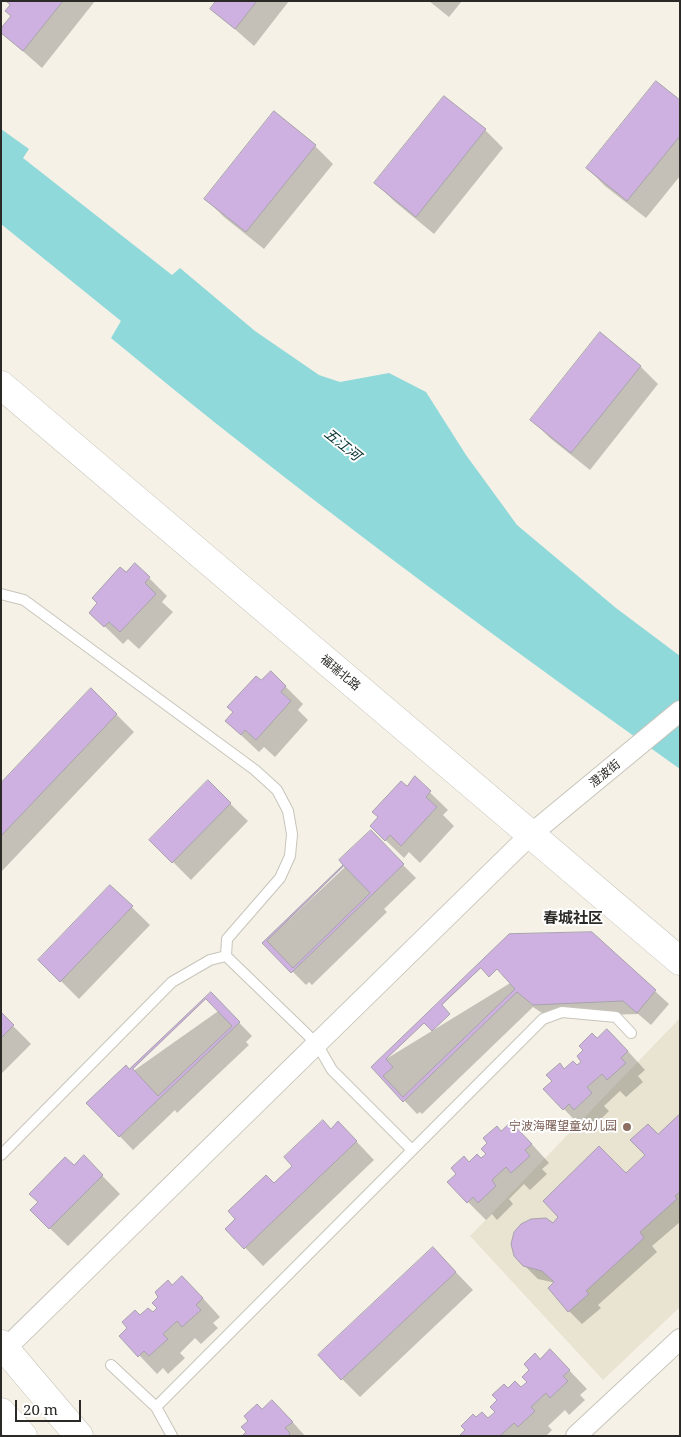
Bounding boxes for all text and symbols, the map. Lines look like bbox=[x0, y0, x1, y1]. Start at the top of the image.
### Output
water label: 五江河 bbox=[320, 425, 364, 465]
street label: 福瑞北路 bbox=[317, 652, 363, 694]
street label: 澄波街 bbox=[586, 757, 624, 791]
district label: 春城社区 bbox=[543, 910, 603, 928]
place label: 宁波海曙望童幼儿园 bbox=[509, 1120, 617, 1134]
marker: 宁波海曙望童幼儿园 bbox=[621, 1121, 633, 1133]
scale bar bbox=[18, 1390, 84, 1422]
text: 20 m bbox=[23, 1399, 58, 1419]

